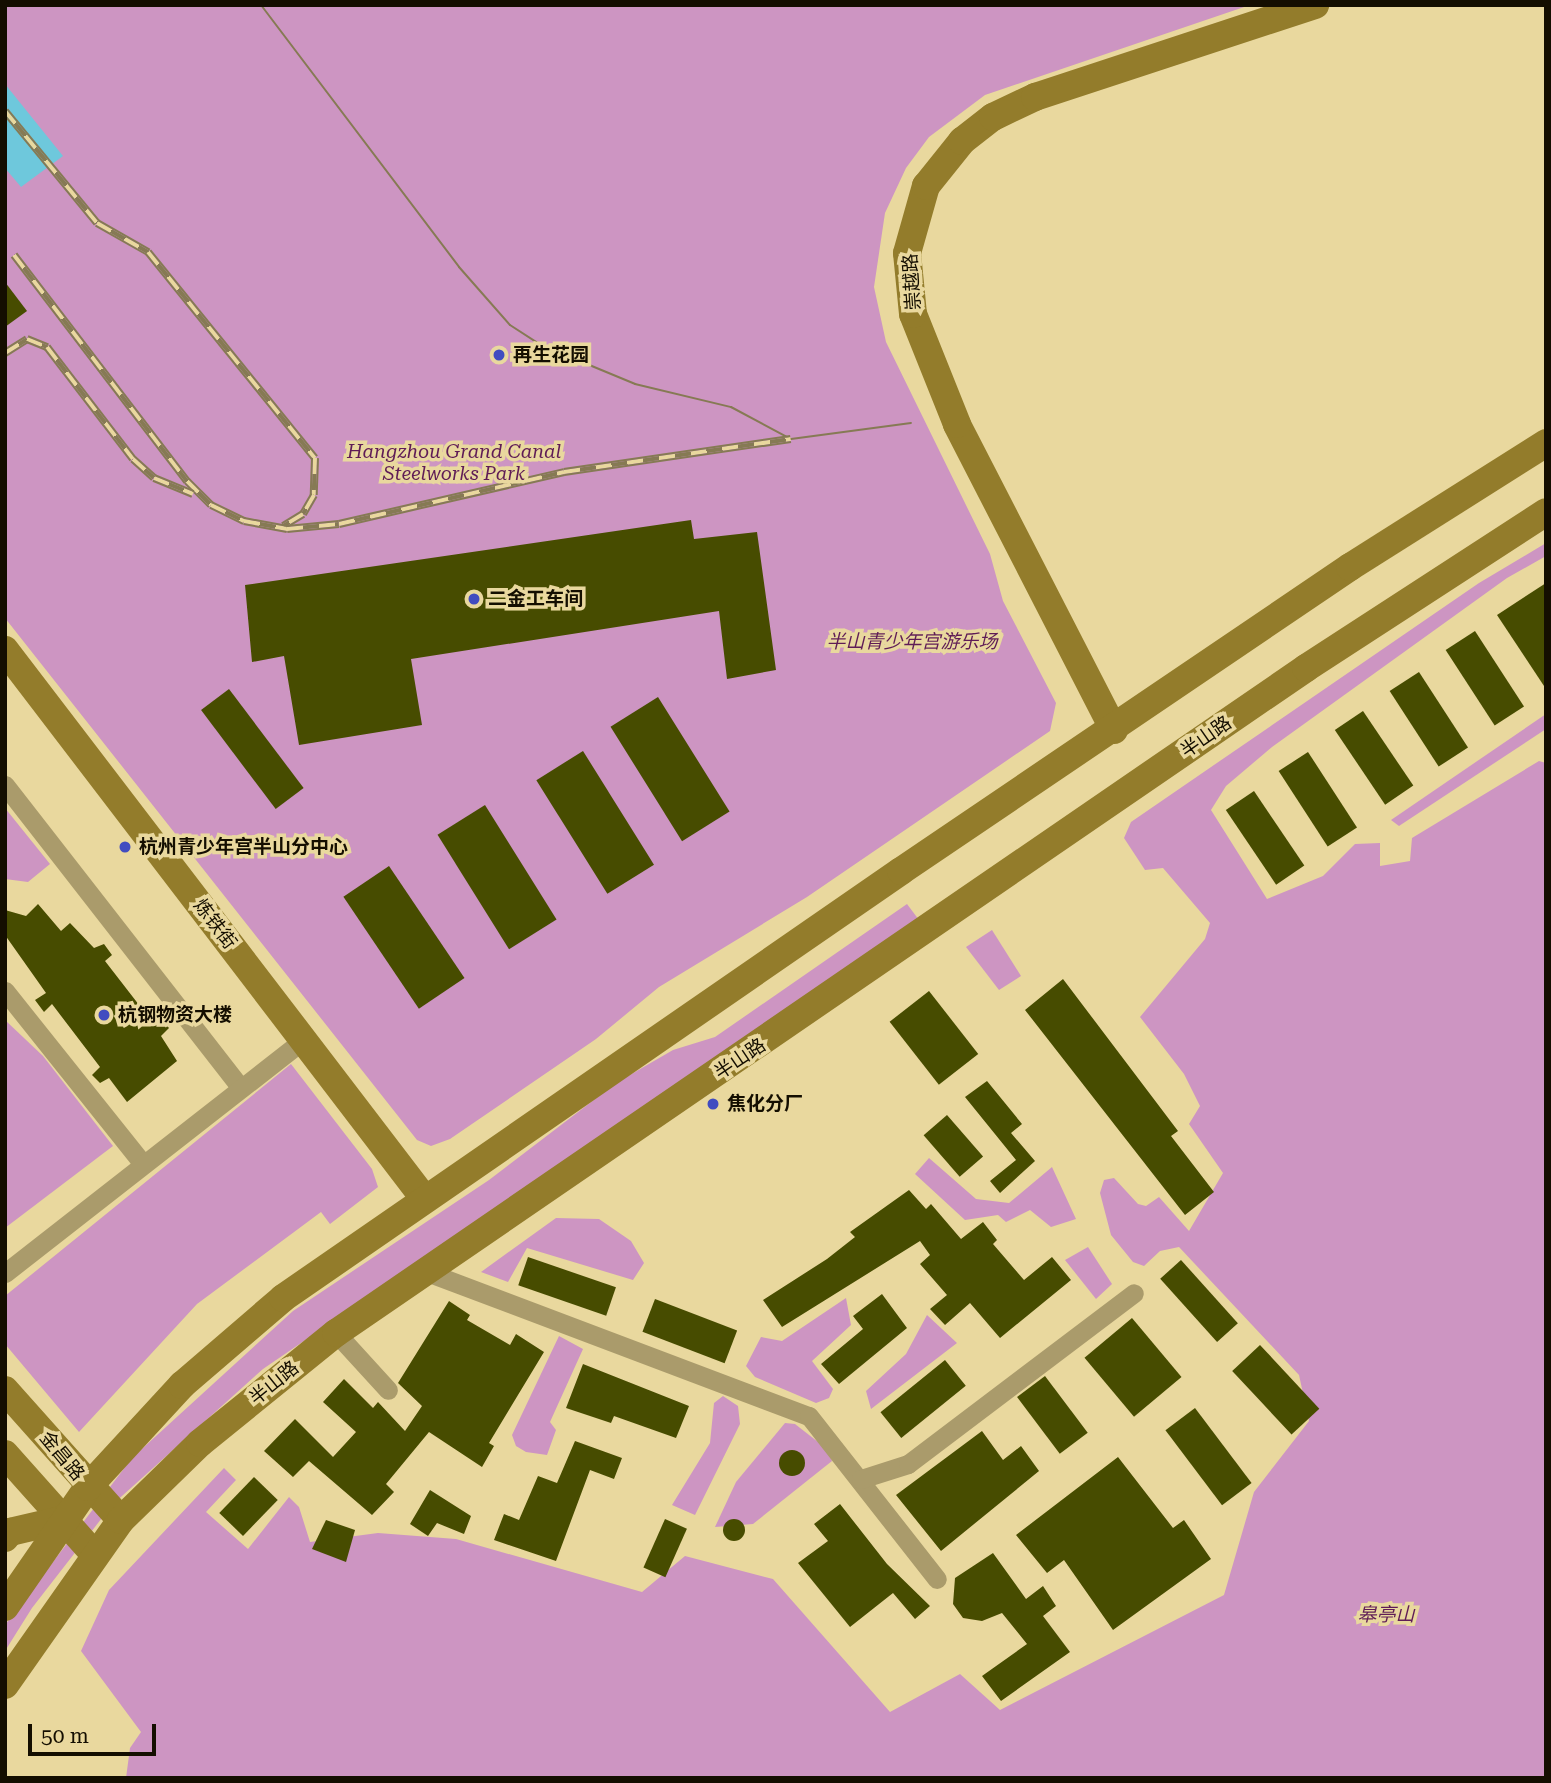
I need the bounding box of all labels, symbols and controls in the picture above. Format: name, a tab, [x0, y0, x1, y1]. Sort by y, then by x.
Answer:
street label: 崇越路	[899, 253, 925, 311]
place label: 再生花园	[513, 344, 589, 366]
marker: 再生花园	[491, 347, 507, 363]
park label: Hangzhou Grand Canal Steelworks Park	[347, 441, 561, 485]
place label: 二金工车间	[488, 588, 583, 610]
marker: 二金工车间	[466, 591, 482, 607]
park label: 半山青少年宫游乐场	[827, 631, 997, 653]
street label: 半山路	[1176, 711, 1236, 763]
place label: 杭州青少年宫半山分中心	[139, 836, 348, 858]
marker: 杭州青少年宫半山分中心	[117, 839, 133, 855]
street label: 炼铁街	[189, 894, 241, 954]
place label: 杭钢物资大楼	[118, 1004, 232, 1026]
marker: 杭钢物资大楼	[96, 1007, 112, 1023]
street label: 半山路	[710, 1034, 770, 1084]
place label: 焦化分厂	[727, 1093, 803, 1115]
marker: 焦化分厂	[705, 1096, 721, 1112]
street label: 半山路	[245, 1356, 303, 1410]
street label: 金昌路	[35, 1427, 89, 1485]
park label: 皋亭山	[1358, 1604, 1414, 1626]
scale bar	[32, 1710, 159, 1754]
text: 50 m	[41, 1724, 89, 1748]

